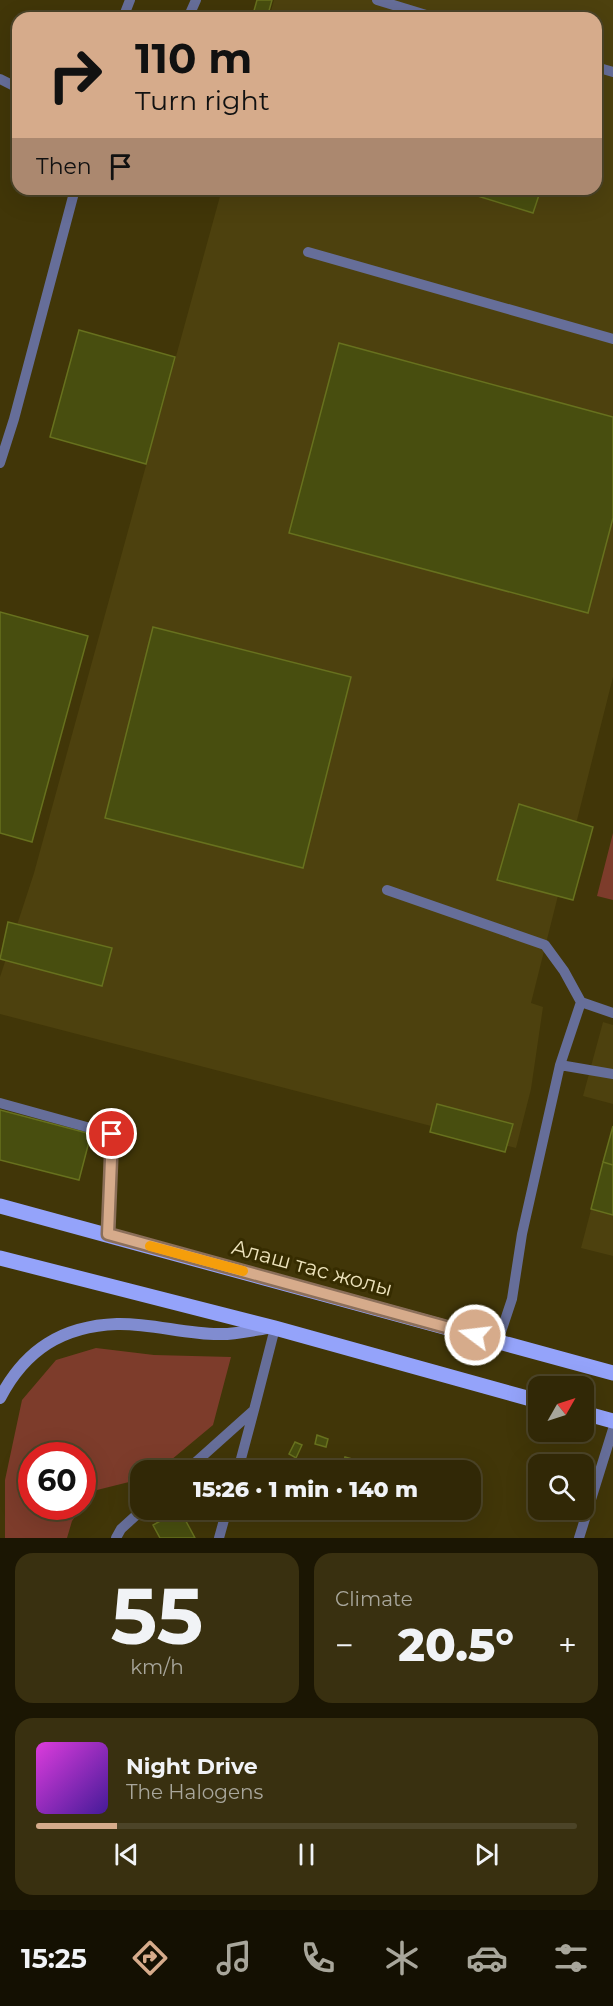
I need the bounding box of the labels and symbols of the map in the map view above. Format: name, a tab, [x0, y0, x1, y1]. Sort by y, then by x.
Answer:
pin	[86, 1108, 137, 1159]
street label: Алаш тас жолы	[229, 1234, 395, 1301]
position arrow	[443, 1303, 507, 1367]
north arrow	[528, 1376, 594, 1442]
speed limit sign: 60	[18, 1442, 96, 1520]

